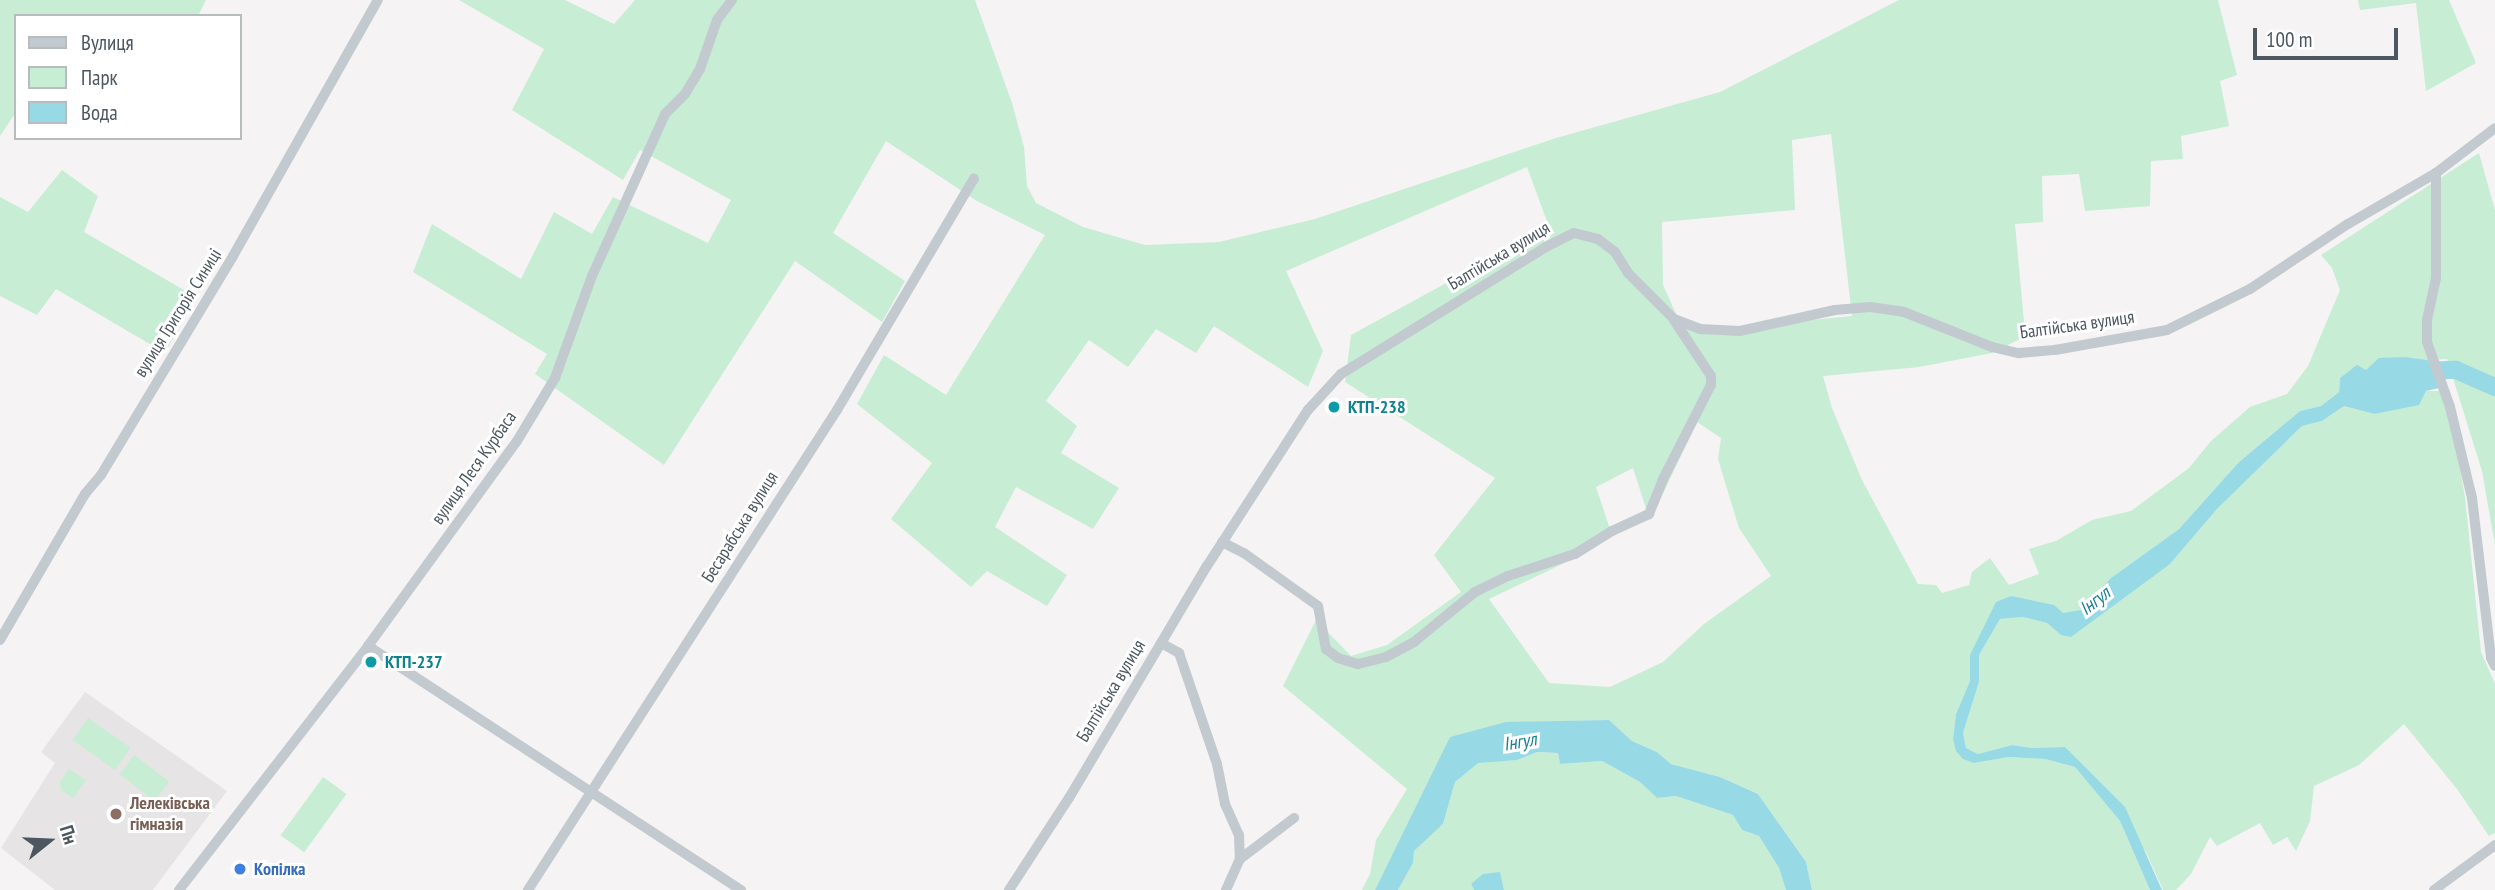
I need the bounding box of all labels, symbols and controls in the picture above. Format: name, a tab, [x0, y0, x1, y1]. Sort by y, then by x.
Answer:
legend	[14, 14, 242, 140]
scale bar	[2257, 14, 2402, 58]
text: 100 m	[2266, 26, 2312, 53]
text: Вулиця	[81, 29, 134, 56]
text: Парк	[81, 64, 118, 91]
text: Вода	[81, 99, 118, 126]
street label: Балтійська вулиця	[1444, 217, 1554, 295]
street label: вулиця Григорія Синиці	[130, 245, 226, 381]
street label: Балтійська вулиця	[2018, 306, 2136, 344]
place label: КТП-238	[1348, 396, 1406, 418]
marker: КТП-238	[1326, 399, 1342, 415]
street label: вулиця Леся Курбаса	[427, 407, 521, 529]
street label: Бесарабська вулиця	[697, 467, 783, 587]
water label: Інгул	[2075, 582, 2115, 620]
street label: Балтійська вулиця	[1072, 636, 1150, 746]
place label: КТП-237	[385, 651, 443, 673]
marker: КТП-237	[363, 654, 379, 670]
water label: Інгул	[1502, 728, 1538, 756]
place label: Лелеківська гімназія	[130, 793, 210, 836]
north arrow	[14, 806, 84, 876]
marker: Лелеківська гімназія	[108, 806, 124, 822]
text: Пн	[55, 822, 83, 847]
place label: Копілка	[254, 858, 305, 880]
marker: Копілка	[232, 861, 248, 877]

